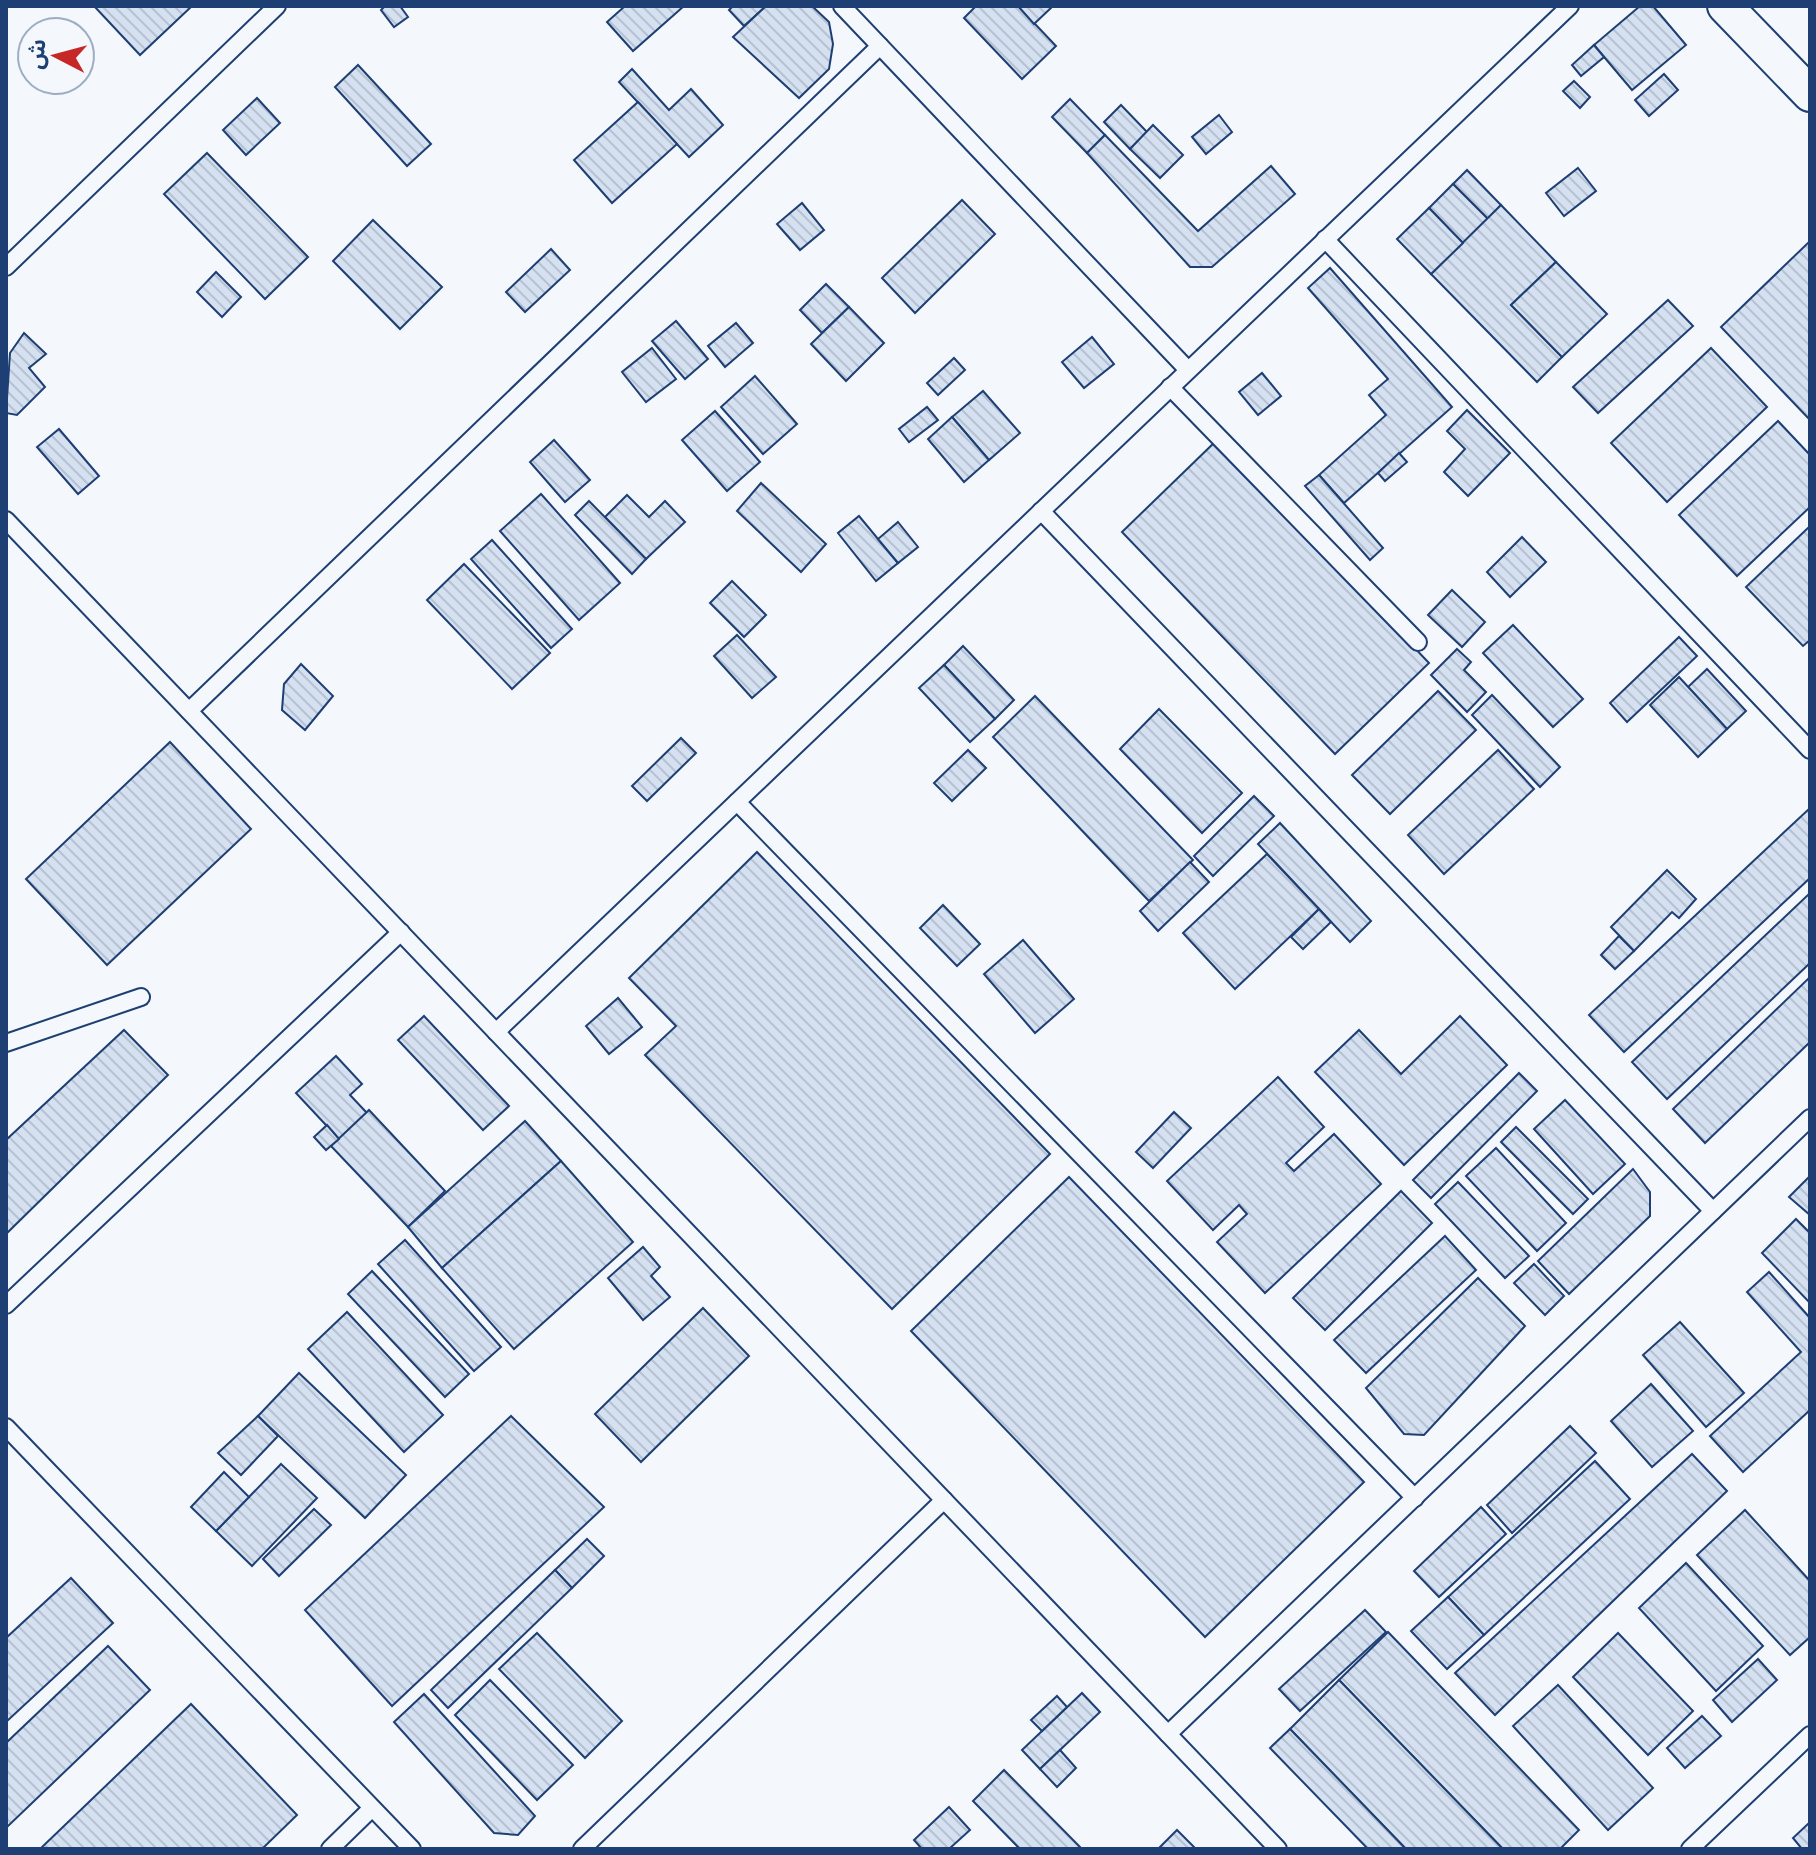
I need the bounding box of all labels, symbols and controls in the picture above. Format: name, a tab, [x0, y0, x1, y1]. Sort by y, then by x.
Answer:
north arrow	[16, 16, 96, 96]
text: ش	[22, 38, 52, 70]

